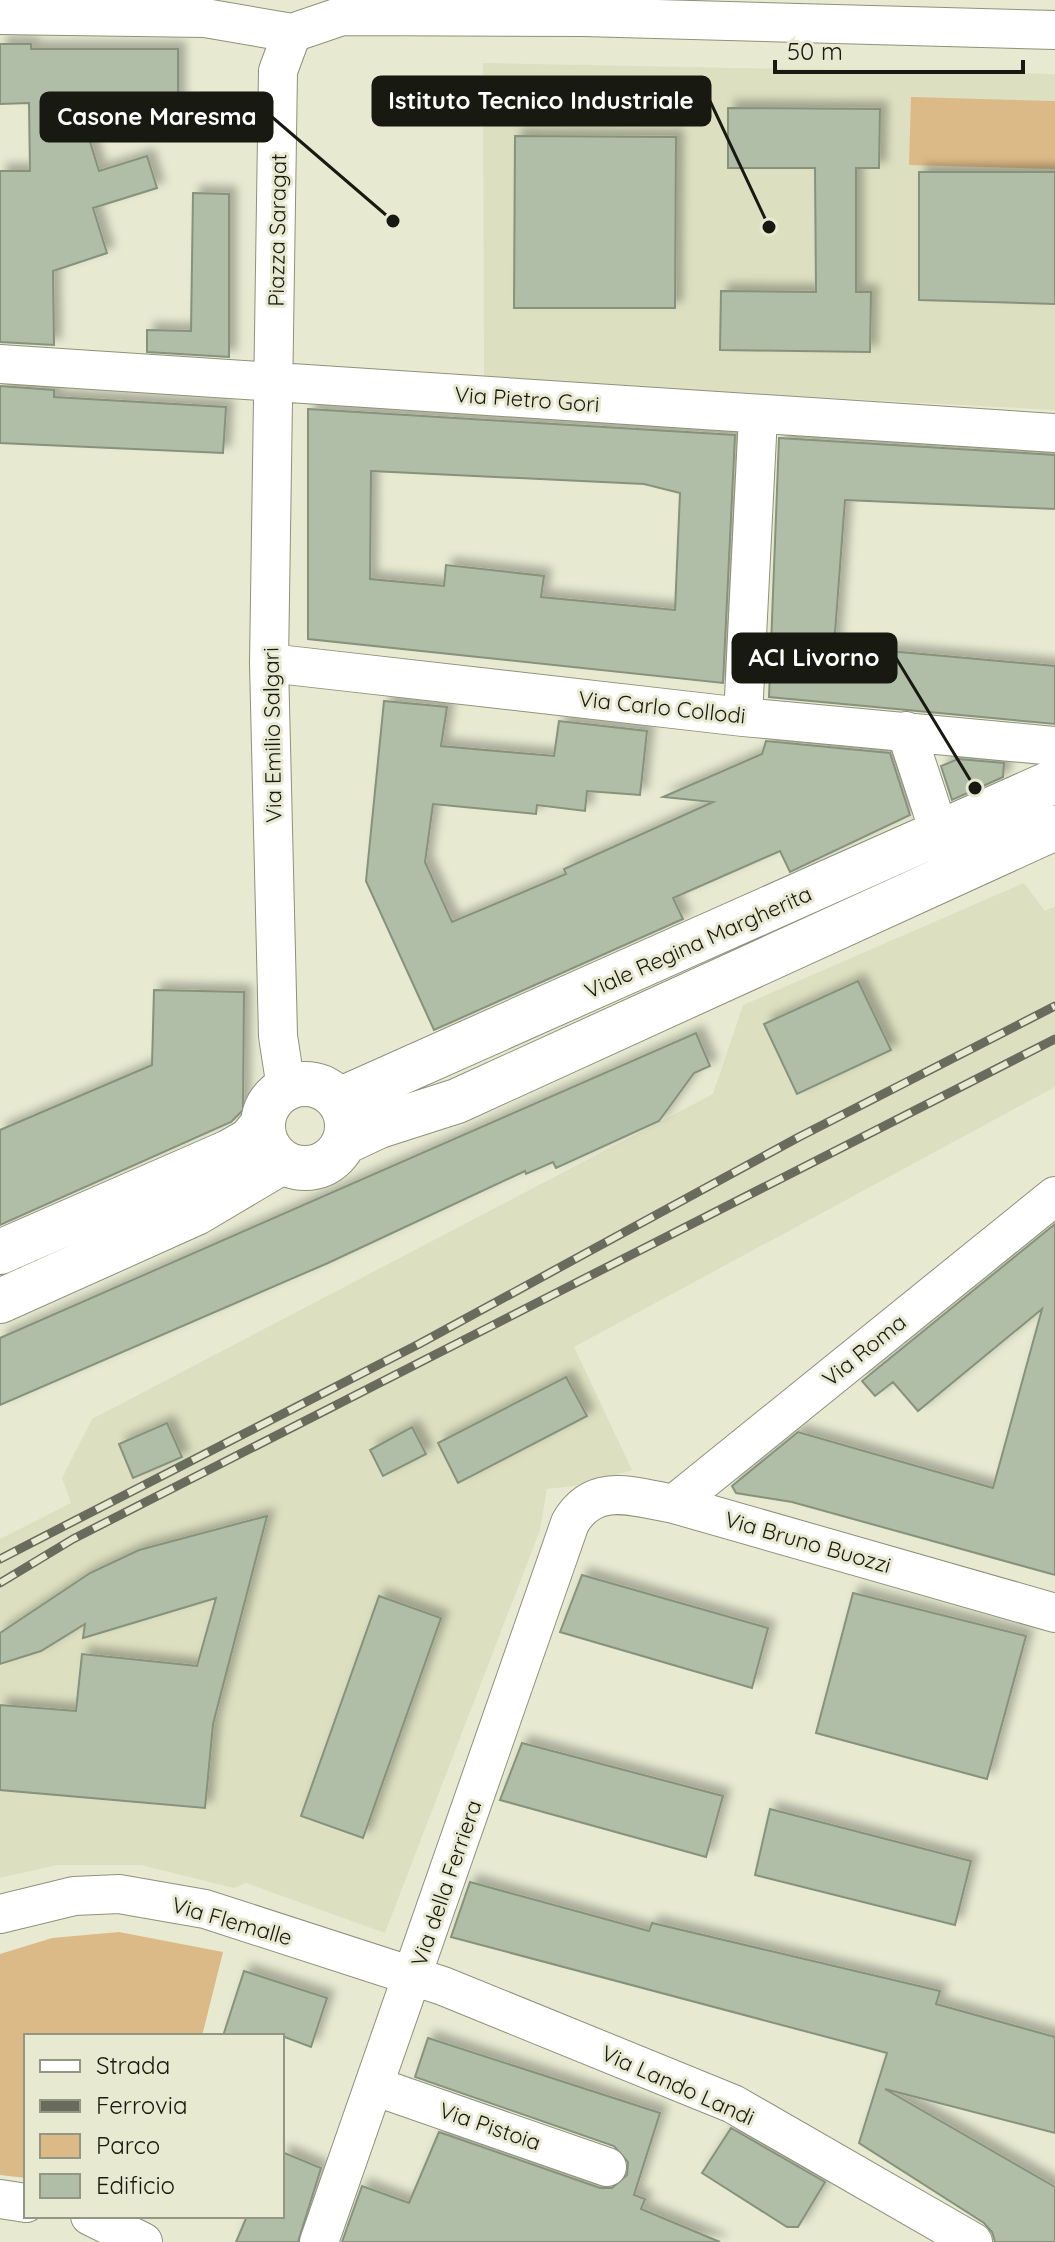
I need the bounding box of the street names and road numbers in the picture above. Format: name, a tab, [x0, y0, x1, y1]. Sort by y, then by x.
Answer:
street label: Piazza Saragat	[262, 153, 292, 307]
street label: Via Pietro Gori	[453, 380, 601, 418]
street label: Via Emilio Salgari	[256, 647, 288, 823]
street label: Via Carlo Collodi	[577, 684, 747, 730]
street label: Viale Regina Margherita	[580, 879, 816, 1005]
street label: Via Roma	[816, 1308, 912, 1392]
street label: Via Bruno Buozzi	[722, 1505, 894, 1579]
street label: Via della Ferriera	[404, 1796, 488, 1970]
street label: Via Flemalle	[168, 1890, 296, 1952]
street label: Via Lando Landi	[597, 2039, 759, 2131]
street label: Via Pistoia	[436, 2096, 544, 2156]

